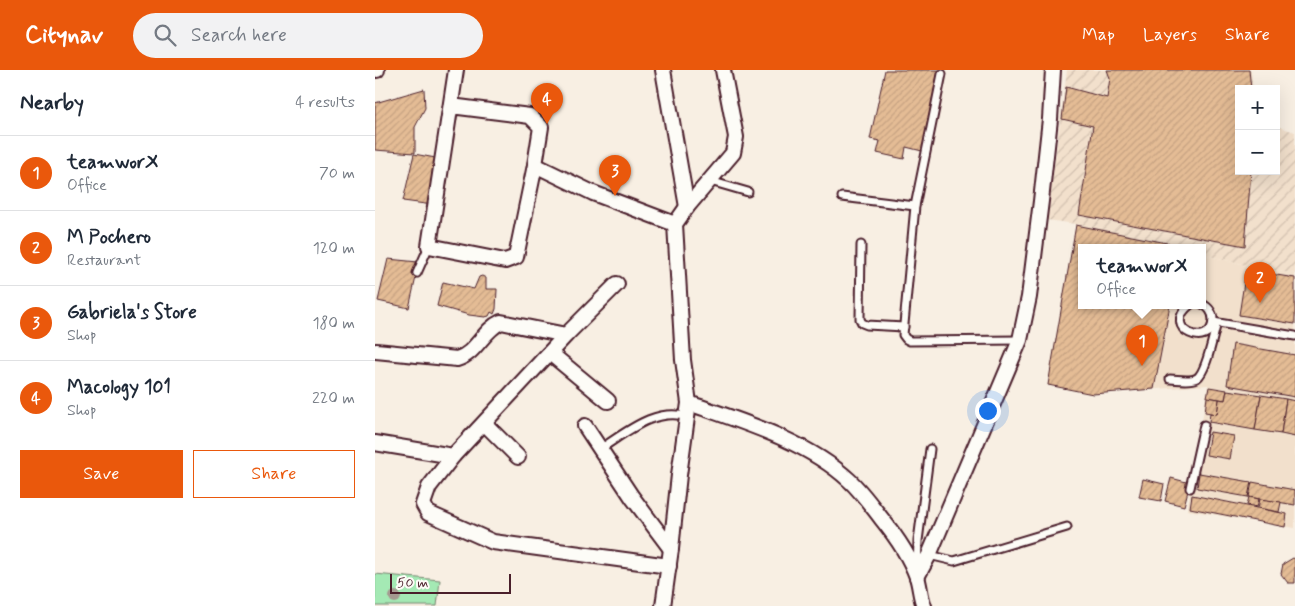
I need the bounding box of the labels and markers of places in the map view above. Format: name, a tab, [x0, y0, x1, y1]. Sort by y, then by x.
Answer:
pin: 4	[531, 83, 563, 124]
pin: 3	[599, 155, 631, 196]
pin: 2	[1244, 262, 1276, 303]
pin: 1	[1126, 325, 1158, 366]

